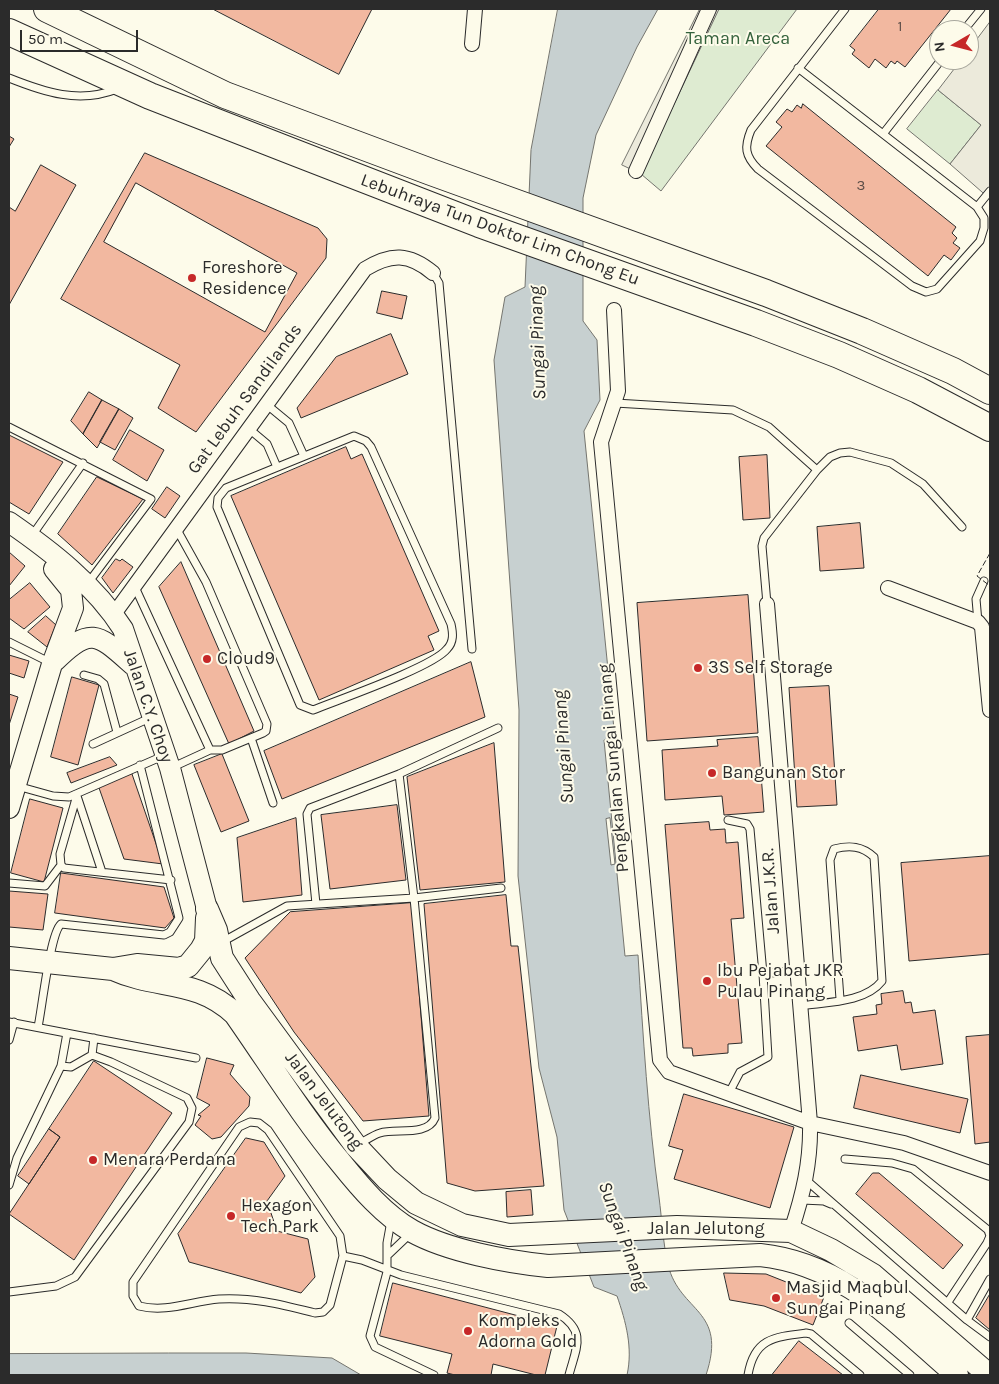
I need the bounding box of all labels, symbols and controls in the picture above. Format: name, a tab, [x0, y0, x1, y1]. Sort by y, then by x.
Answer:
house number: 1	[898, 18, 902, 36]
scale bar	[22, 20, 140, 52]
north arrow	[929, 20, 979, 70]
park label: Taman Areca	[686, 28, 790, 50]
text: 50 m	[28, 30, 63, 48]
text: N	[931, 41, 949, 53]
street label: Lebuhraya Tun Doktor Lim Chong Eu	[358, 169, 642, 291]
house number: 3	[857, 177, 865, 195]
place label: Foreshore Residence	[202, 257, 286, 300]
marker: Foreshore Residence	[186, 272, 198, 284]
water label: Sungai Pinang	[525, 286, 551, 400]
street label: Gat Lebuh Sandilands	[183, 320, 307, 478]
street label: Jalan C.Y. Choy	[118, 646, 178, 766]
place label: Cloud9	[217, 648, 275, 670]
marker: Cloud9	[201, 653, 213, 665]
place label: 3S Self Storage	[708, 657, 833, 679]
marker: 3S Self Storage	[692, 662, 704, 674]
street label: Pengkalan Sungai Pinang	[594, 663, 634, 873]
water label: Sungai Pinang	[549, 689, 579, 805]
place label: Bangunan Stor	[722, 762, 845, 784]
marker: Bangunan Stor	[706, 767, 718, 779]
street label: Jalan J.K.R.	[757, 847, 785, 935]
place label: Ibu Pejabat JKR Pulau Pinang	[717, 960, 843, 1002]
marker: Ibu Pejabat JKR Pulau Pinang	[701, 975, 713, 987]
street label: Jalan Jelutong	[280, 1048, 368, 1154]
place label: Menara Perdana	[103, 1149, 236, 1171]
marker: Menara Perdana	[87, 1154, 99, 1166]
water label: Sungai Pinang	[593, 1179, 653, 1293]
place label: Hexagon Tech Park	[241, 1195, 319, 1238]
marker: Hexagon Tech Park	[225, 1210, 237, 1222]
street label: Jalan Jelutong	[647, 1218, 765, 1240]
place label: Masjid Maqbul Sungai Pinang	[786, 1277, 909, 1320]
marker: Masjid Maqbul Sungai Pinang	[770, 1292, 782, 1304]
place label: Kompleks Adorna Gold	[478, 1310, 578, 1352]
marker: Kompleks Adorna Gold	[462, 1325, 474, 1337]

